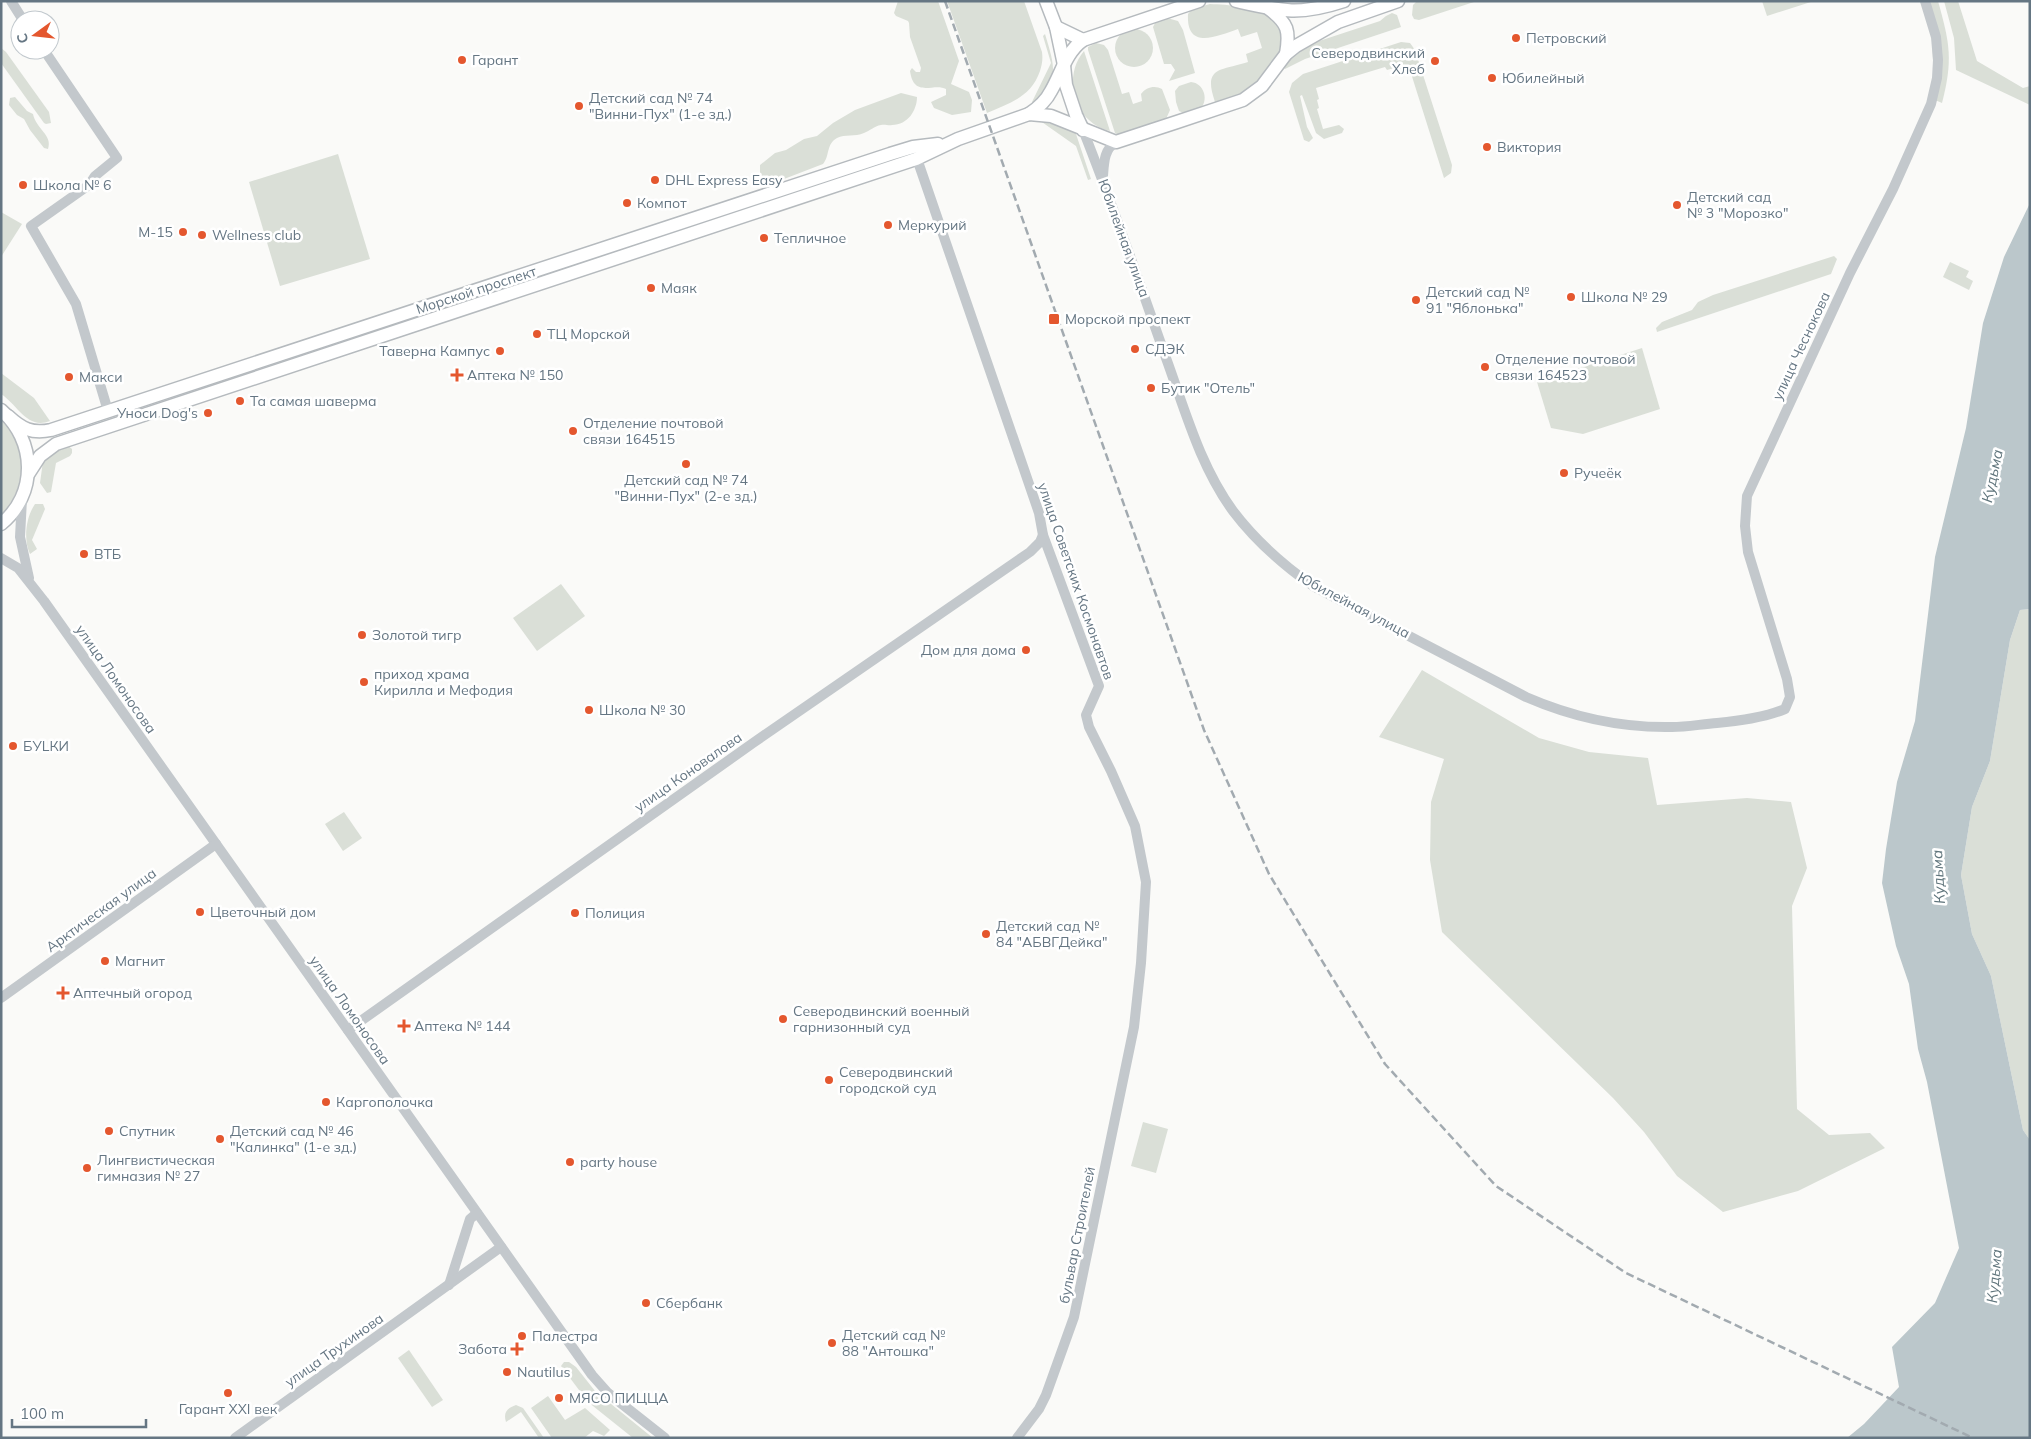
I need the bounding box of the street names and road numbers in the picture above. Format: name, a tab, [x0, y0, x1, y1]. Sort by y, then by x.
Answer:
street label: Юбилейная улица	[1094, 176, 1154, 300]
street label: Морской проспект	[414, 262, 539, 318]
street label: улица Чеснокова	[1768, 289, 1834, 403]
street label: улица Советских Космонавтов	[1034, 480, 1118, 682]
street label: Юбилейная улица	[1295, 568, 1413, 642]
street label: улица Ломоносова	[72, 621, 160, 737]
street label: улица Коновалова	[631, 728, 745, 816]
street label: Арктическая улица	[42, 864, 160, 956]
street label: улица Ломоносова	[306, 952, 394, 1068]
street label: бульвар Строителей	[1055, 1165, 1099, 1305]
street label: улица Трухинова	[281, 1309, 387, 1391]

